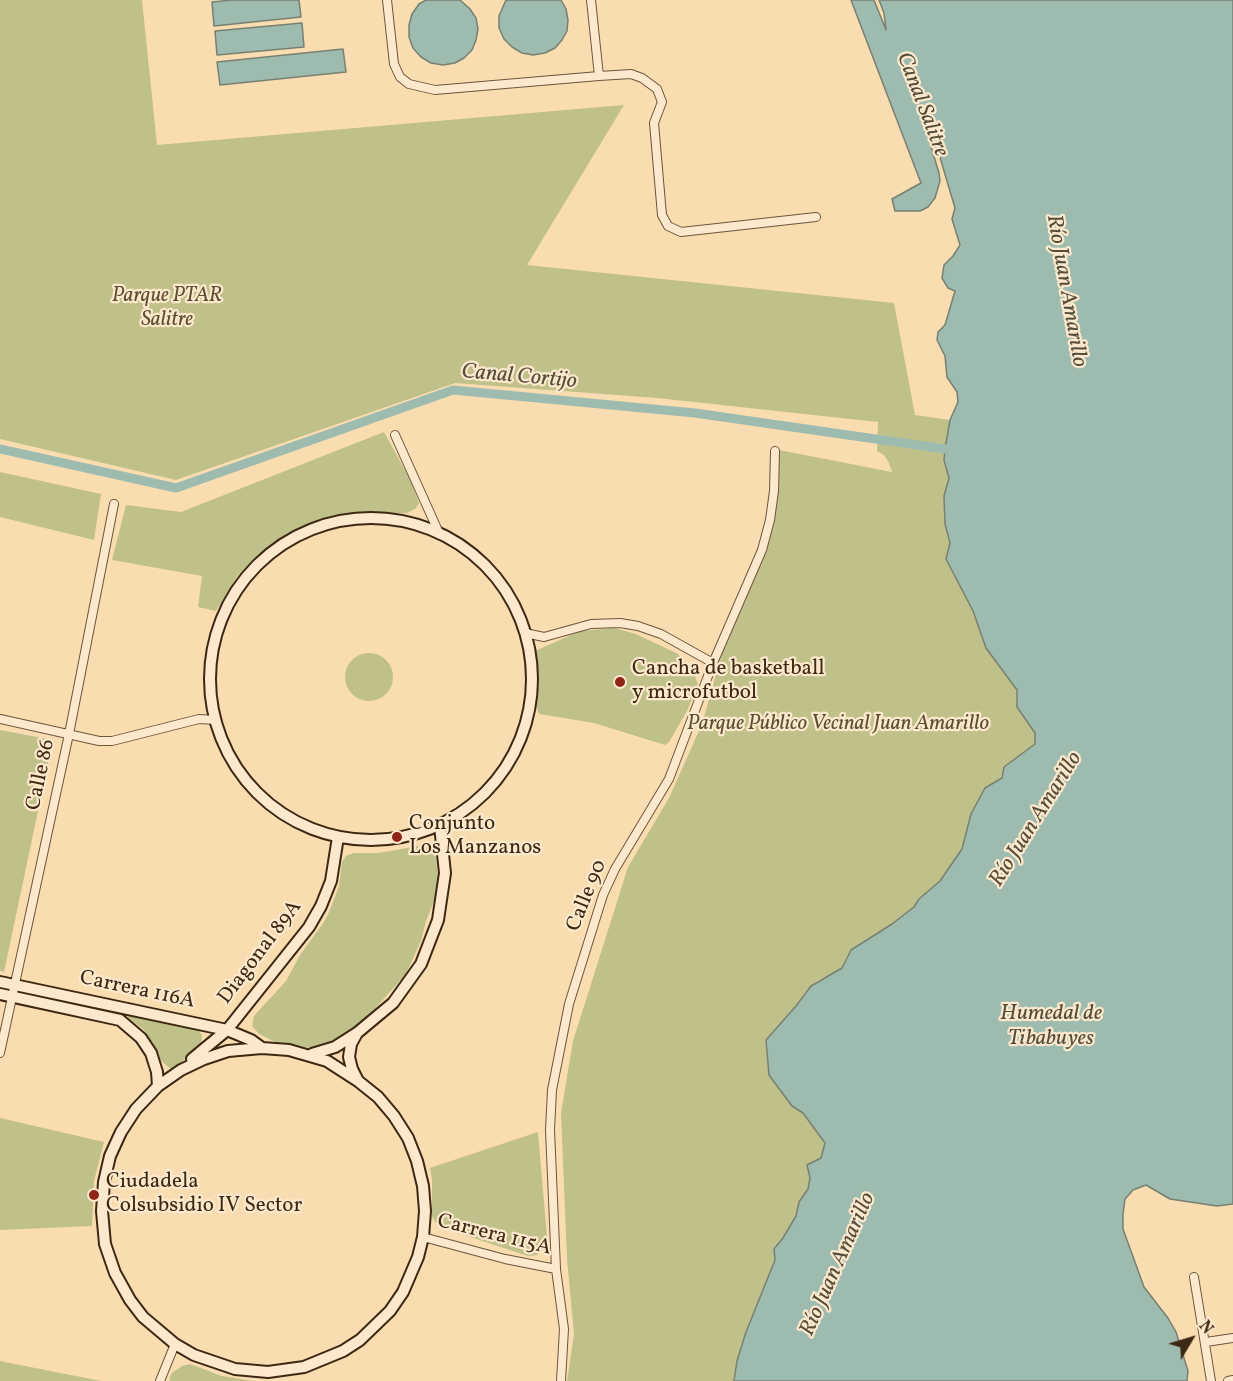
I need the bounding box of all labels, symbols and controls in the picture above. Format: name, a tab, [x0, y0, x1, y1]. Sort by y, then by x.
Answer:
water label: Canal Salitre	[889, 49, 953, 161]
water label: Río Juan Amarillo	[1039, 213, 1091, 369]
park label: Parque PTAR Salitre	[112, 284, 222, 334]
water label: Canal Cortijo	[460, 360, 578, 396]
place label: Cancha de basketball y microfutbol	[632, 657, 825, 707]
marker: Cancha de basketball y microfutbol	[613, 675, 627, 689]
park label: Parque Público Vecinal Juan Amarillo	[687, 712, 989, 738]
street label: Calle 86	[22, 737, 62, 813]
water label: Río Juan Amarillo	[985, 748, 1089, 892]
place label: Conjunto Los Manzanos	[409, 812, 541, 862]
marker: Conjunto Los Manzanos	[390, 830, 404, 844]
street label: Calle 90	[562, 857, 614, 935]
street label: Diagonal 89A	[214, 896, 308, 1010]
street label: Carrera 116A	[77, 967, 197, 1015]
water label: Humedal de Tibabuyes	[1000, 1002, 1102, 1054]
place label: Ciudadela Colsubsidio IV Sector	[106, 1170, 302, 1220]
marker: Ciudadela Colsubsidio IV Sector	[87, 1188, 101, 1202]
water label: Río Juan Amarillo	[796, 1189, 882, 1341]
street label: Carrera 115A	[434, 1210, 554, 1262]
north arrow	[1161, 1309, 1221, 1369]
text: N	[1193, 1317, 1217, 1339]

